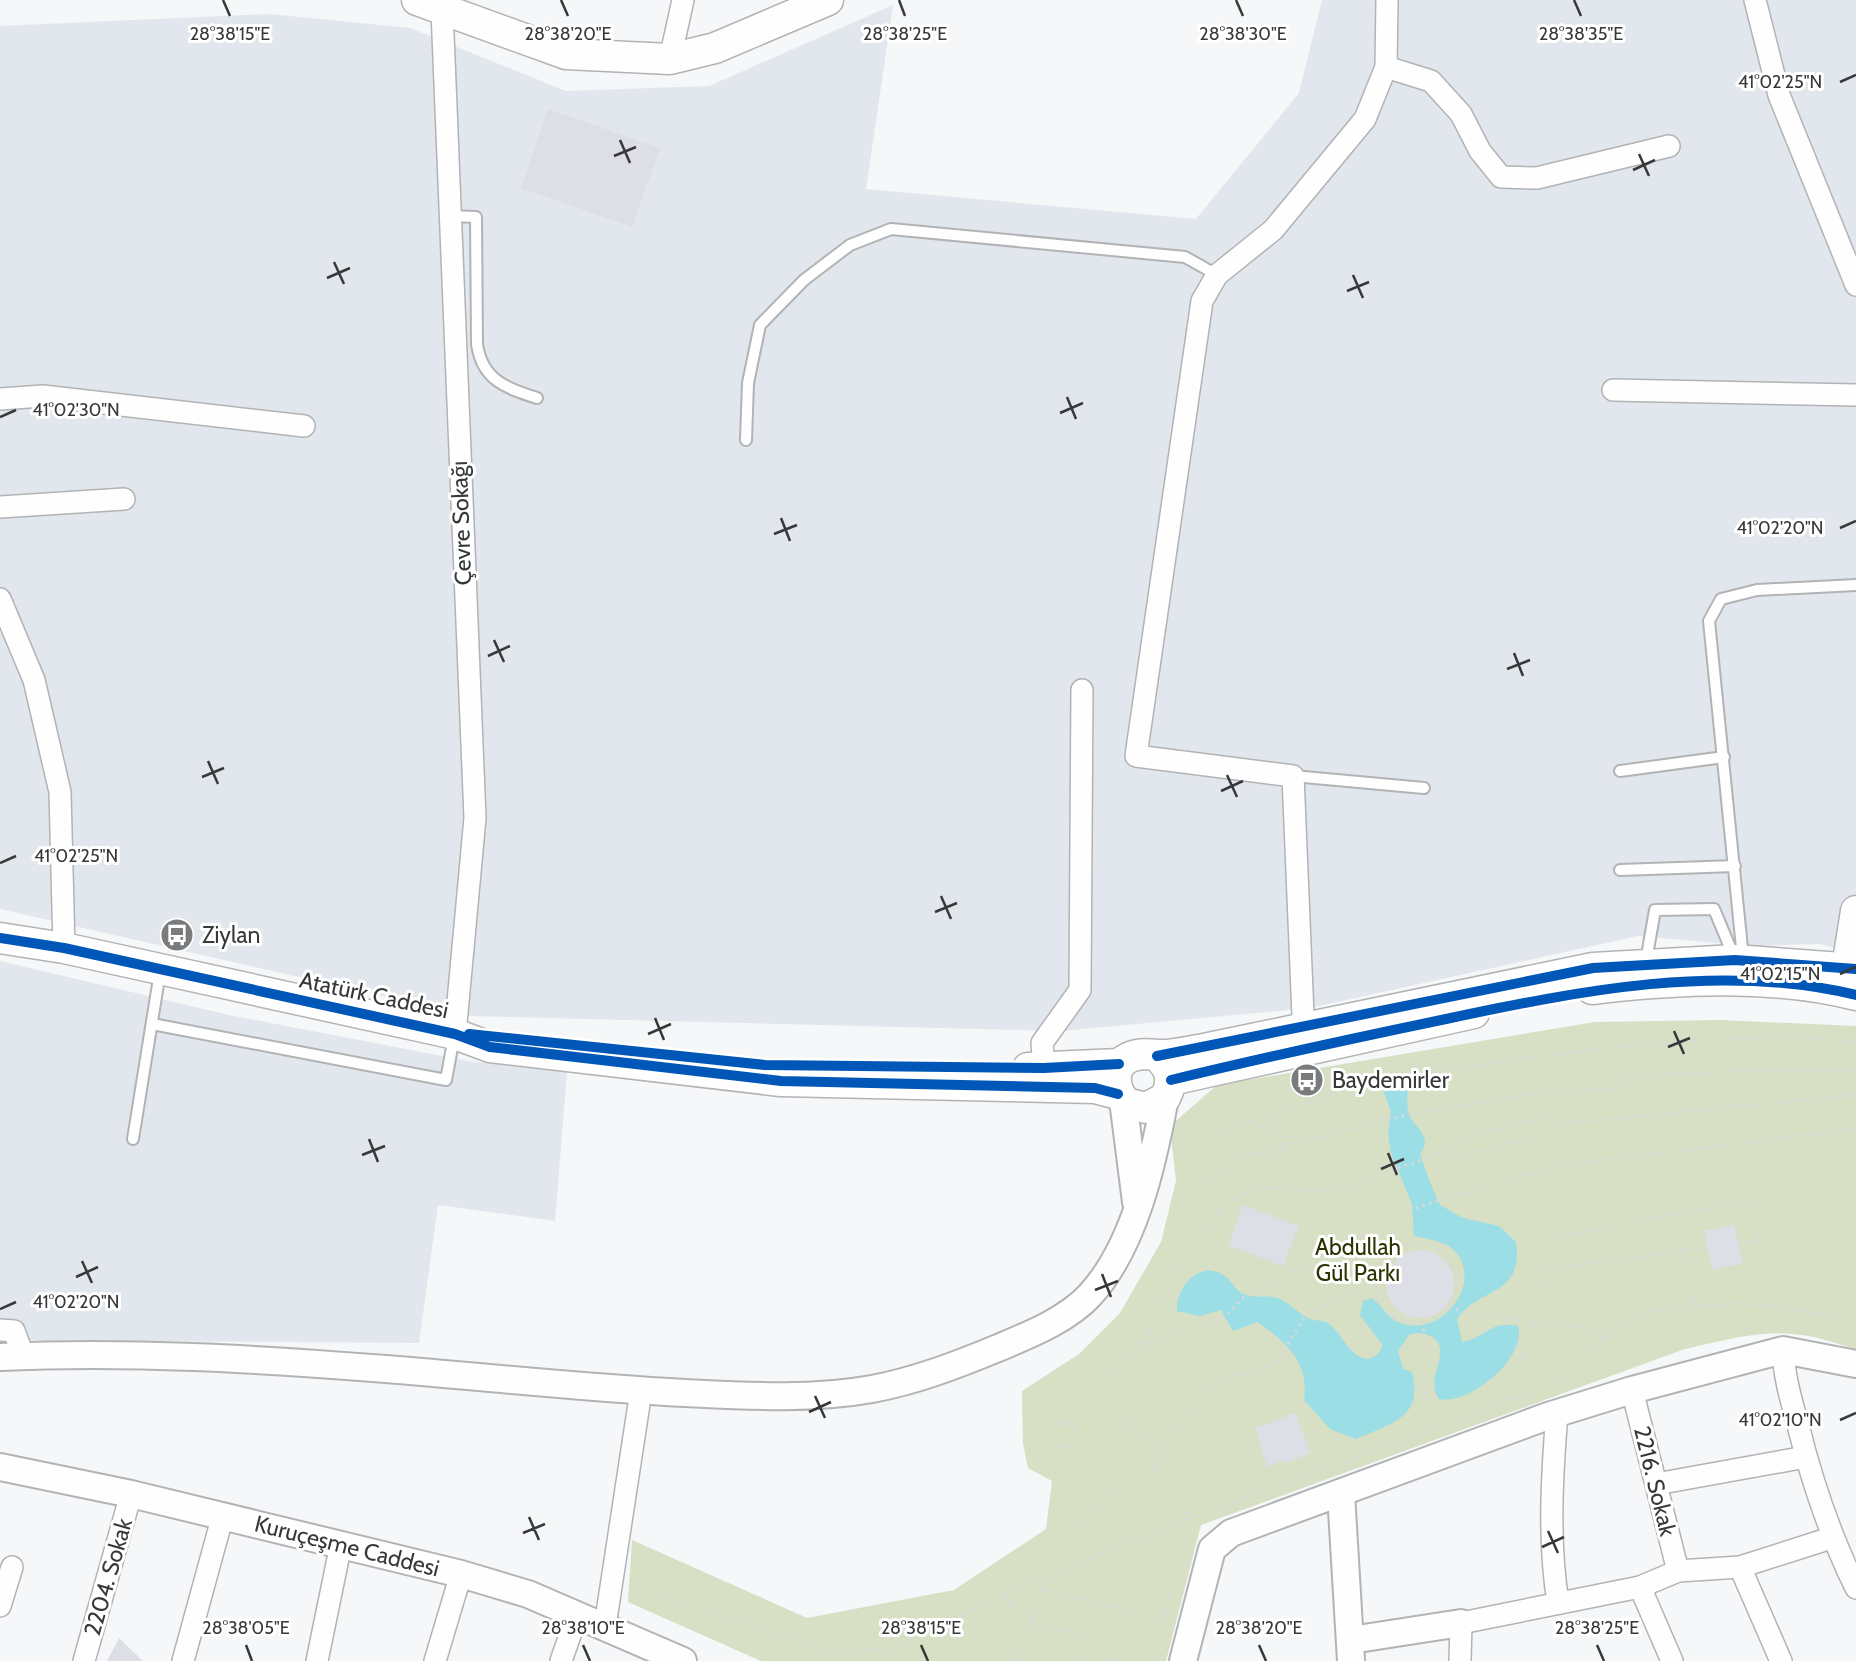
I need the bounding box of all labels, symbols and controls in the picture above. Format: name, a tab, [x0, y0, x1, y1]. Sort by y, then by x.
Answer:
text: 28°38'15"E	[190, 23, 270, 45]
text: 28°38'20"E	[524, 23, 612, 45]
text: 28°38'25"E	[863, 23, 947, 45]
text: 28°38'30"E	[1199, 23, 1287, 45]
text: 28°38'35"E	[1539, 23, 1623, 45]
text: 41°02'25"N	[1738, 71, 1822, 93]
text: 41°02'30"N	[32, 399, 120, 421]
street label: Çevre Sokağı	[445, 460, 477, 586]
text: 41°02'20"N	[1736, 517, 1824, 539]
text: 41°02'25"N	[34, 845, 118, 867]
bus stop icon: Ziylan	[158, 916, 196, 954]
place label: Ziylan	[202, 921, 260, 949]
text: 41°02'15"N	[1740, 963, 1820, 985]
street label: Atatürk Caddesi	[297, 966, 451, 1024]
bus stop icon: Baydemirler	[1288, 1061, 1326, 1099]
place label: Baydemirler	[1332, 1066, 1450, 1094]
park label: Abdullah Gül Parkı	[1315, 1233, 1401, 1287]
text: 41°02'20"N	[32, 1291, 120, 1313]
text: 41°02'10"N	[1738, 1409, 1822, 1431]
street label: 2216. Sokak	[1628, 1423, 1682, 1540]
street label: Kuruçeşme Caddesi	[252, 1509, 442, 1583]
street label: 2204. Sokak	[78, 1514, 138, 1639]
text: 28°38'05"E	[202, 1617, 290, 1639]
text: 28°38'10"E	[541, 1617, 625, 1639]
text: 28°38'15"E	[881, 1617, 961, 1639]
text: 28°38'20"E	[1215, 1617, 1303, 1639]
text: 28°38'25"E	[1555, 1617, 1639, 1639]

